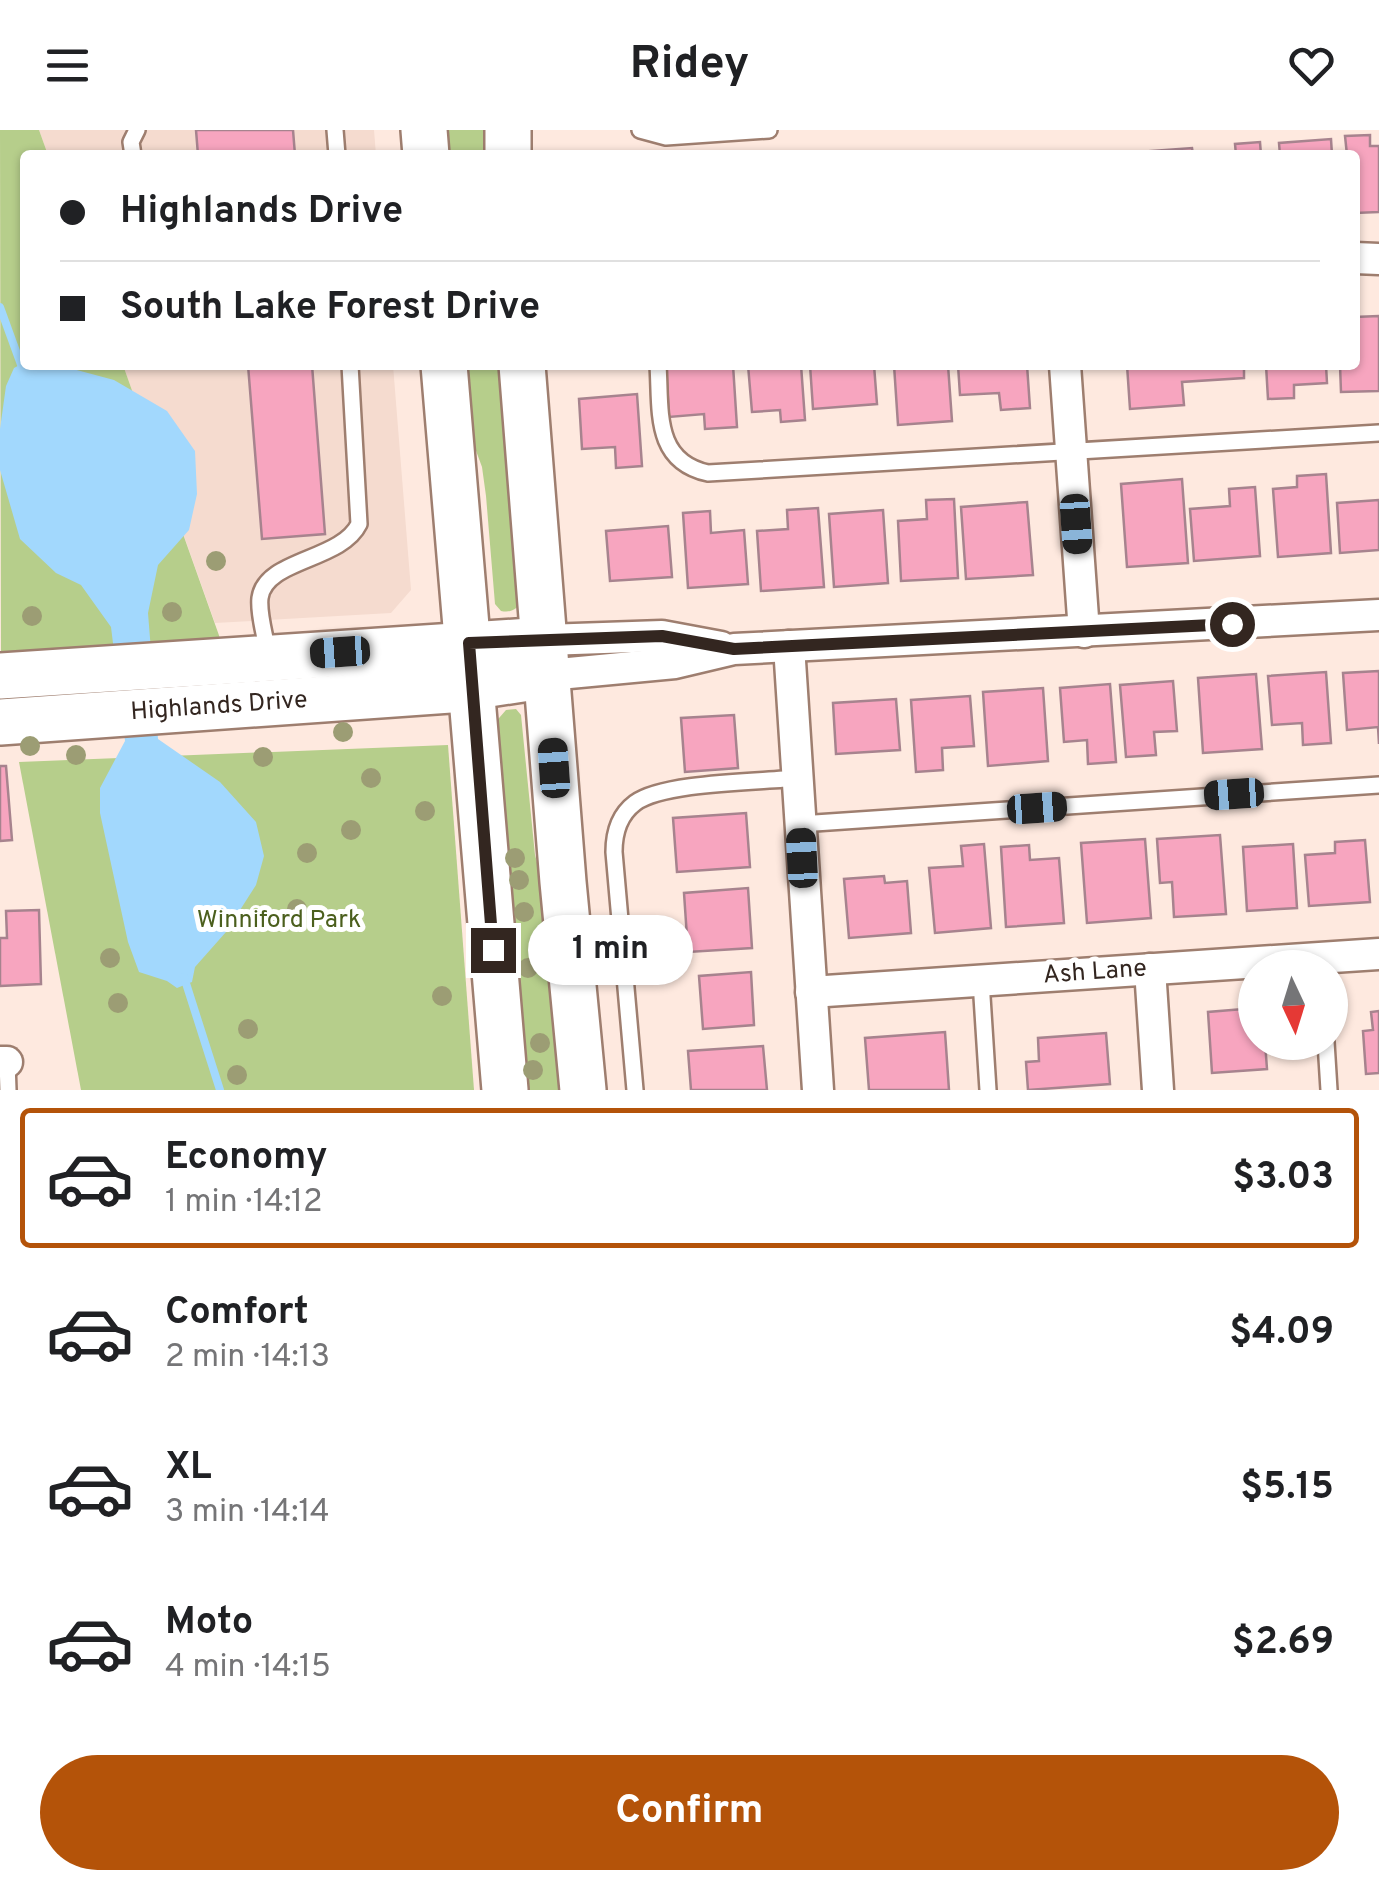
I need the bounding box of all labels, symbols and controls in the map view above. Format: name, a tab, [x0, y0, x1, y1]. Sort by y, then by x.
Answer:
text: Ridey	[630, 37, 749, 94]
icon: menu	[40, 38, 95, 93]
icon: heart	[1284, 38, 1339, 93]
text: Highlands Drive	[120, 188, 403, 237]
text: South Lake Forest Drive	[120, 284, 540, 333]
car	[1059, 493, 1093, 555]
route start	[1210, 602, 1255, 647]
car	[309, 635, 371, 669]
street label: Highlands Drive	[129, 685, 309, 729]
car	[537, 737, 571, 799]
car	[1203, 777, 1265, 811]
car	[1006, 791, 1068, 825]
car	[785, 827, 819, 889]
park label: Winniford Park	[197, 905, 361, 937]
callout: 1 min	[528, 915, 693, 985]
route end	[471, 928, 516, 973]
text: 1 min	[572, 930, 649, 970]
north arrow	[1238, 950, 1348, 1060]
map controls	[1238, 950, 1348, 1060]
street label: Ash Lane	[1042, 953, 1148, 993]
icon: car	[45, 1133, 135, 1223]
text: Economy	[165, 1134, 327, 1183]
text: $3.03	[1232, 1154, 1334, 1203]
text: 1 min · 14:12	[165, 1183, 323, 1223]
icon: car	[45, 1288, 135, 1378]
text: Comfort	[165, 1289, 309, 1338]
text: $4.09	[1229, 1309, 1334, 1358]
text: 2 min · 14:13	[165, 1338, 330, 1378]
icon: car	[45, 1443, 135, 1533]
text: XL	[165, 1444, 212, 1493]
text: $5.15	[1240, 1464, 1334, 1513]
text: 3 min · 14:14	[165, 1493, 330, 1533]
icon: car	[45, 1598, 135, 1688]
text: Moto	[165, 1599, 253, 1648]
text: $2.69	[1232, 1619, 1334, 1668]
text: 4 min · 14:15	[165, 1648, 331, 1688]
button: Confirm	[40, 1755, 1339, 1870]

